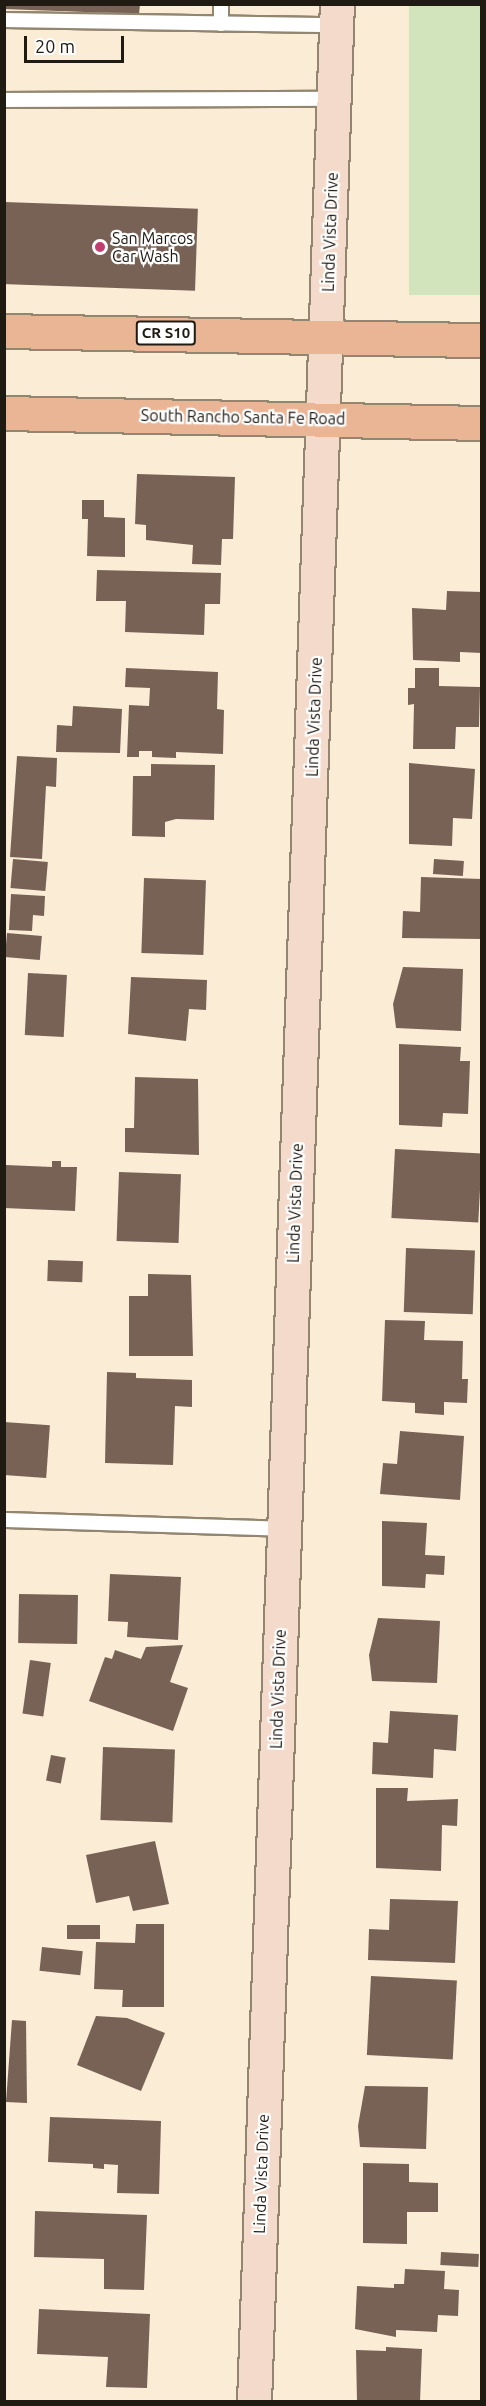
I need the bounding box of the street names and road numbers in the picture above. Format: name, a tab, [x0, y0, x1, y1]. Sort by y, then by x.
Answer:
street label: Linda Vista Drive	[318, 172, 342, 292]
road number: CR S10	[134, 321, 198, 345]
street label: South Rancho Santa Fe Road	[141, 406, 345, 428]
street label: Linda Vista Drive	[302, 657, 326, 777]
street label: Linda Vista Drive	[283, 1143, 307, 1263]
street label: Linda Vista Drive	[266, 1629, 290, 1749]
street label: Linda Vista Drive	[249, 2114, 273, 2234]

